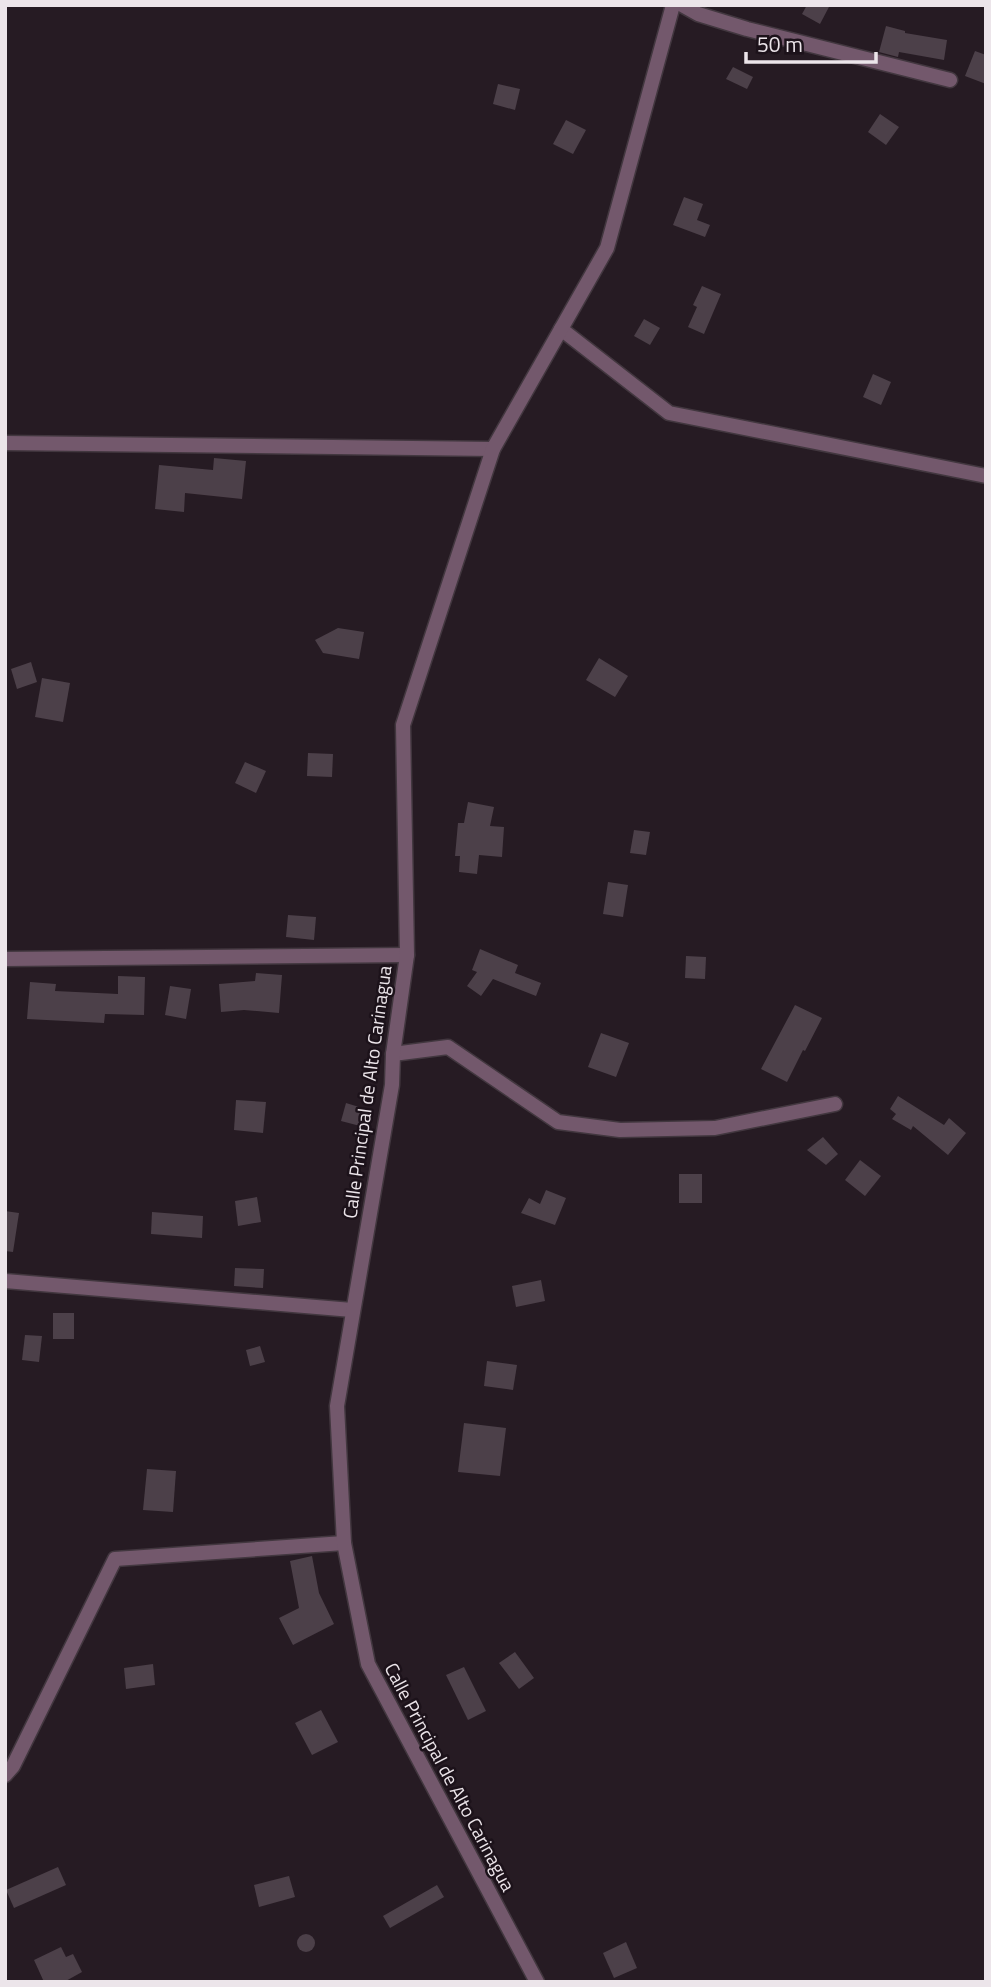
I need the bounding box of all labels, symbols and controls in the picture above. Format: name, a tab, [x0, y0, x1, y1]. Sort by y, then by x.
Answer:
scale bar	[746, 21, 876, 65]
text: 50 m	[757, 28, 803, 60]
street label: Calle Principal de Alto Carinagua	[334, 963, 399, 1220]
street label: Calle Principal de Alto Carinagua	[378, 1657, 523, 1897]

